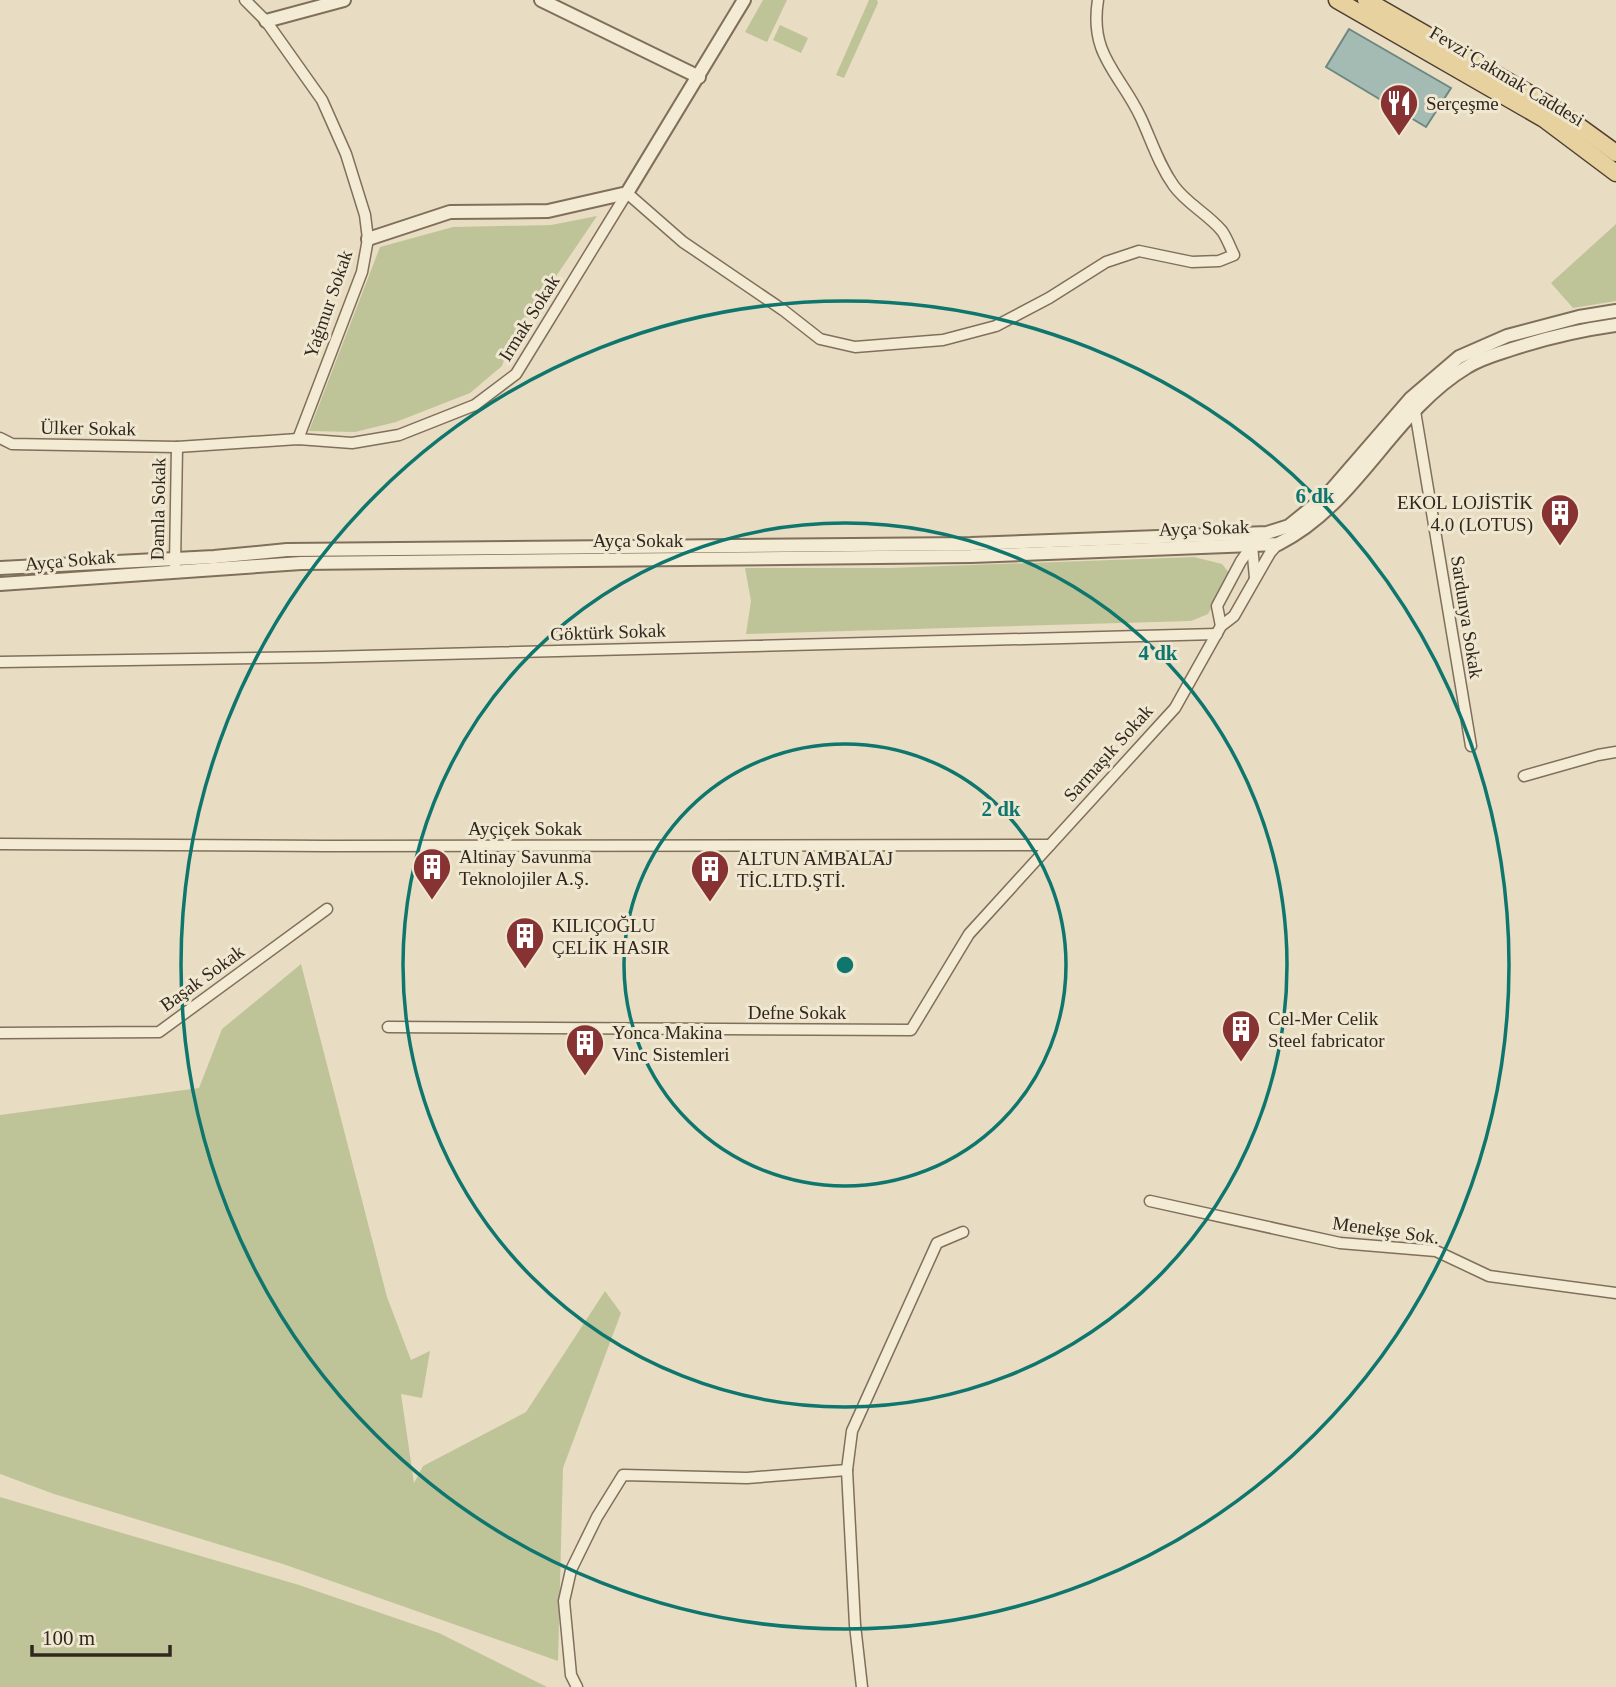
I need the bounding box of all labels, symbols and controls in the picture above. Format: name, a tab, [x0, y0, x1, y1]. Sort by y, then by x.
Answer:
street label: Fevzi Çakmak Caddesi	[1426, 22, 1588, 130]
restaurant icon: Serçeşme	[1378, 82, 1420, 137]
place label: Serçeşme	[1426, 93, 1499, 114]
street label: Yağmur Sokak	[300, 247, 356, 361]
street label: Irmak Sokak	[494, 271, 564, 365]
street label: Ülker Sokak	[40, 417, 136, 439]
street label: Damla Sokak	[147, 457, 169, 561]
text: 6 dk	[1295, 484, 1335, 508]
place label: EKOL LOJİSTİK 4.0 (LOTUS)	[1397, 492, 1533, 536]
building icon: EKOL LOJİSTİK 4.0 (LOTUS)	[1539, 492, 1581, 547]
street label: Ayça Sokak	[1158, 516, 1250, 540]
street label: Ayça Sokak	[593, 530, 684, 551]
street label: Ayça Sokak	[24, 546, 117, 574]
street label: Sardunya Sokak	[1447, 554, 1487, 680]
street label: Göktürk Sokak	[550, 619, 667, 645]
text: 4 dk	[1138, 641, 1178, 665]
street label: Sarmaşık Sokak	[1059, 700, 1157, 806]
text: 2 dk	[981, 797, 1021, 821]
street label: Ayçiçek Sokak	[468, 818, 582, 839]
building icon: Altinay Savunma Teknolojiler A.Ş.	[411, 846, 453, 901]
place label: Altinay Savunma Teknolojiler A.Ş.	[459, 846, 592, 889]
building icon: ALTUN AMBALAJ TİC.LTD.ŞTİ.	[689, 848, 731, 903]
place label: ALTUN AMBALAJ TİC.LTD.ŞTİ.	[737, 848, 893, 891]
building icon: KILIÇOĞLU ÇELİK HASIR	[504, 915, 546, 970]
place label: KILIÇOĞLU ÇELİK HASIR	[552, 915, 670, 958]
street label: Başak Sokak	[156, 940, 248, 1015]
centre of rings	[833, 953, 857, 977]
street label: Defne Sokak	[748, 1002, 847, 1023]
building icon: Cel-Mer Celik Steel fabricator	[1220, 1008, 1262, 1063]
place label: Cel-Mer Celik Steel fabricator	[1268, 1008, 1385, 1051]
building icon: Yonca Makina Vinc Sistemleri	[564, 1022, 606, 1077]
place label: Yonca Makina Vinc Sistemleri	[612, 1022, 730, 1065]
street label: Menekşe Sok.	[1331, 1212, 1441, 1248]
scale bar	[32, 1614, 170, 1658]
text: 100 m	[42, 1626, 95, 1650]

